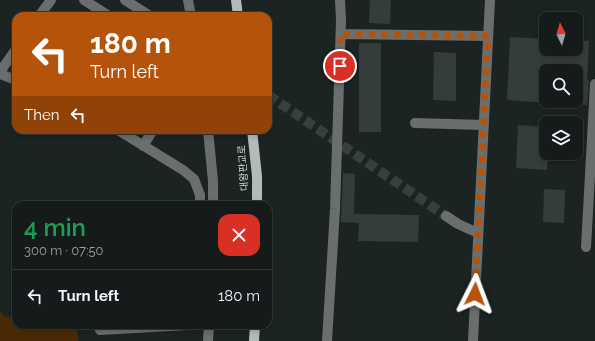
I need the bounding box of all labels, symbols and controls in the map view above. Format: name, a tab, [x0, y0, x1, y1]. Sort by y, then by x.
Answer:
north arrow	[539, 12, 583, 56]
map controls	[539, 12, 583, 160]
text: 180 m	[90, 27, 171, 60]
icon: left	[24, 28, 76, 80]
pin	[323, 49, 357, 83]
icon: arrive	[329, 55, 351, 77]
text: Turn left	[90, 61, 159, 82]
button: search	[539, 64, 583, 108]
icon: left	[67, 104, 89, 126]
text: Then	[24, 106, 59, 124]
button: layers	[539, 116, 583, 160]
street label: 대왕판교로	[236, 145, 250, 191]
text: 4 min	[24, 213, 86, 242]
button: close	[218, 214, 260, 256]
text: 300 m · 07:50	[24, 243, 104, 258]
position arrow	[454, 273, 496, 315]
icon: left	[24, 285, 46, 307]
text: Turn left	[58, 287, 119, 305]
text: 180 m	[218, 287, 260, 305]

